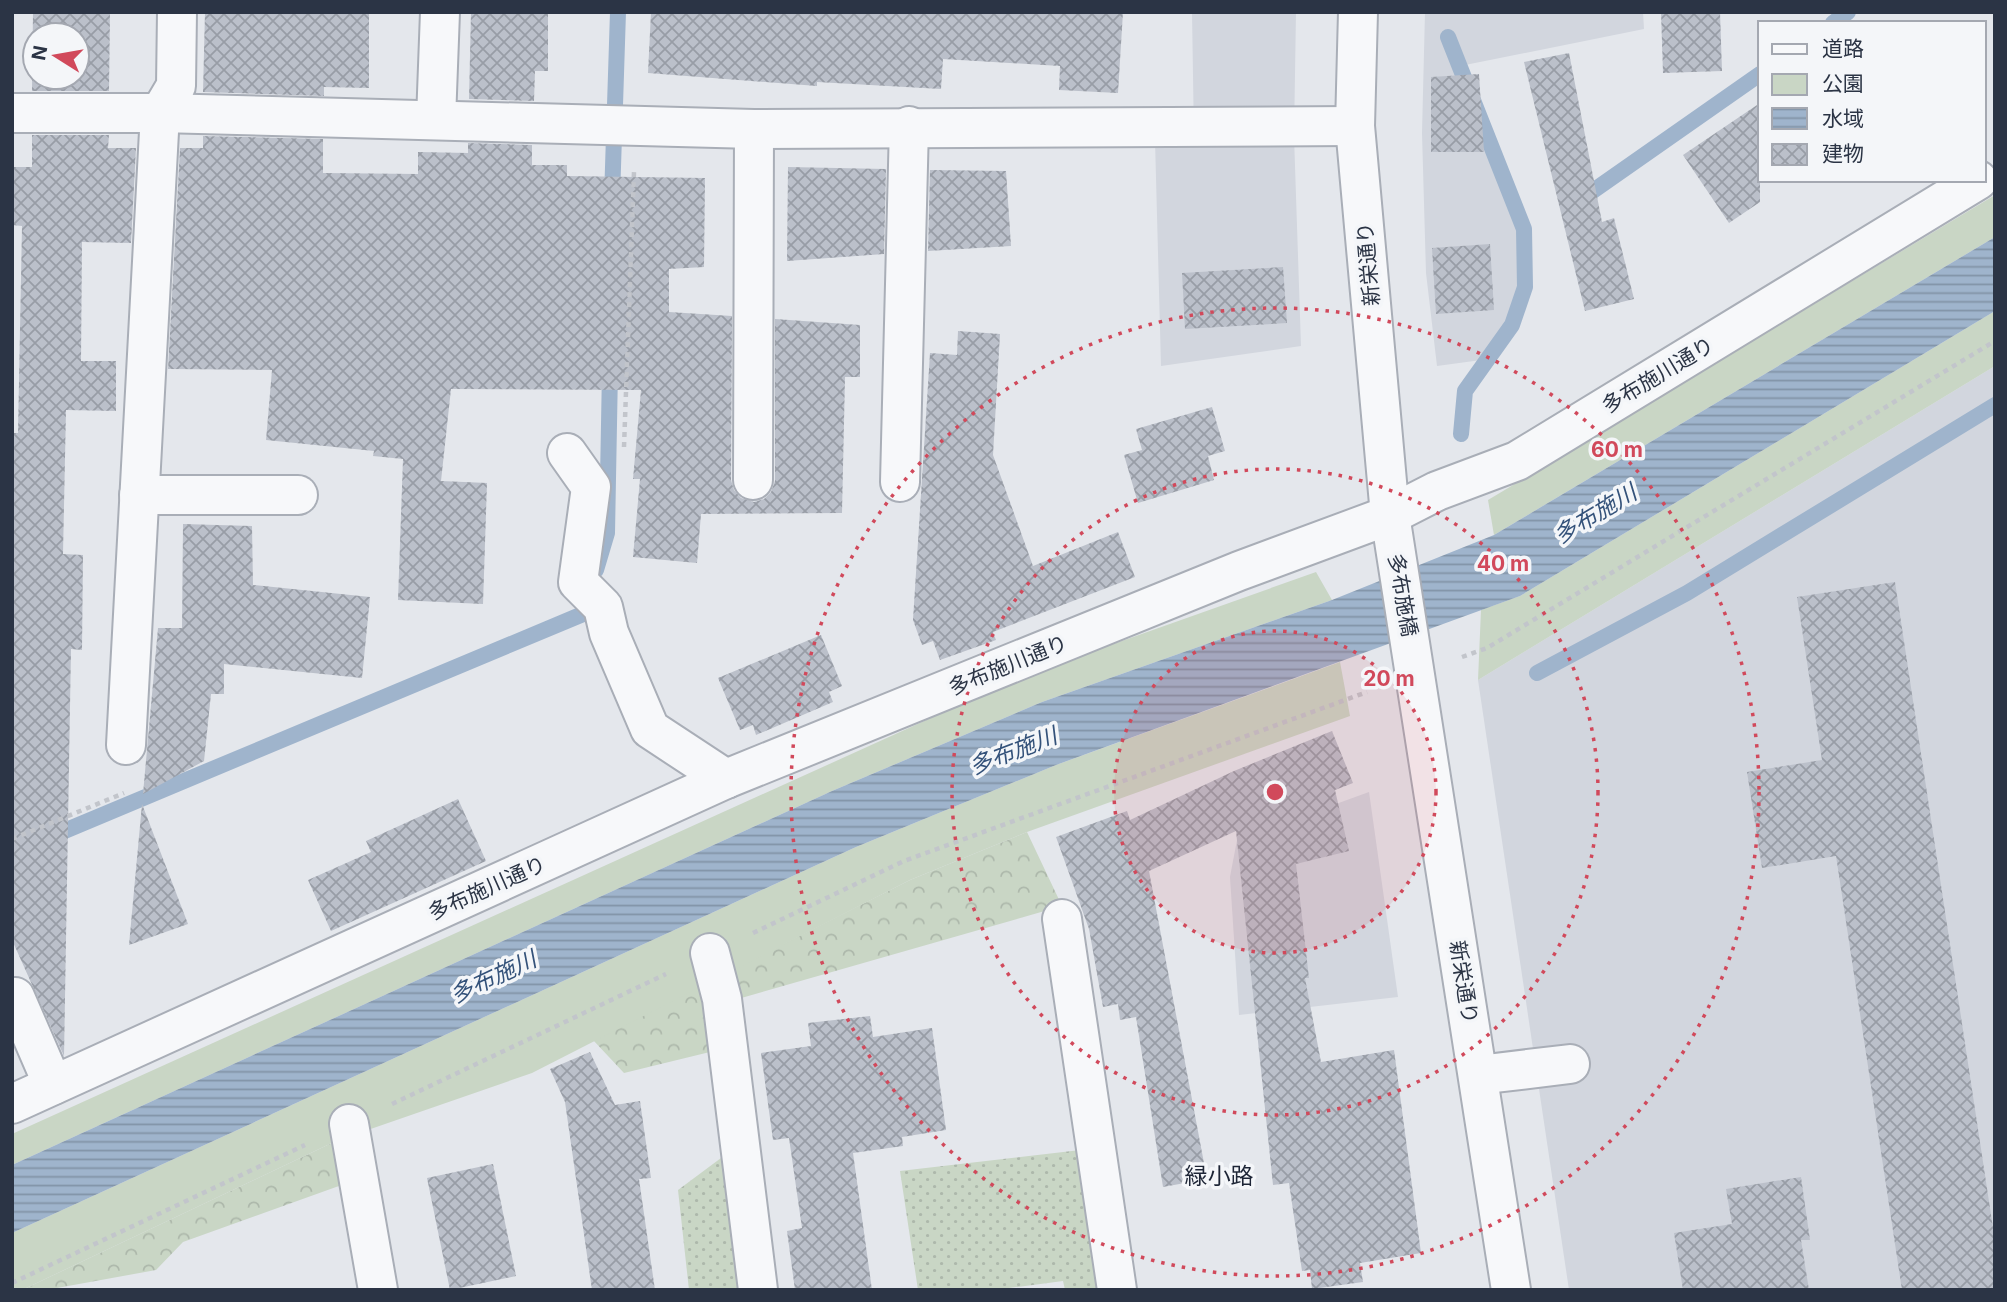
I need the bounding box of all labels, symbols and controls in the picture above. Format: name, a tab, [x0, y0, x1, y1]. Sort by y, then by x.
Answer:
north arrow	[21, 21, 91, 91]
legend	[1758, 21, 1986, 182]
text: 道路	[1822, 36, 1864, 61]
text: N	[27, 44, 52, 62]
text: 公園	[1822, 71, 1864, 96]
text: 水域	[1822, 106, 1864, 131]
text: 建物	[1822, 141, 1864, 166]
street label: 新栄通り	[1352, 221, 1384, 307]
street label: 多布施川通り	[1598, 332, 1718, 418]
text: 60 m	[1591, 437, 1643, 462]
water label: 多布施川	[1548, 477, 1644, 550]
street label: 多布施橋	[1383, 551, 1423, 639]
text: 40 m	[1477, 551, 1529, 576]
street label: 多布施川通り	[945, 630, 1071, 700]
text: 20 m	[1363, 666, 1415, 691]
water label: 多布施川	[965, 720, 1064, 781]
centre of rings	[1263, 780, 1287, 804]
street label: 多布施川通り	[424, 851, 550, 925]
street label: 新栄通り	[1445, 939, 1483, 1025]
water label: 多布施川	[445, 944, 543, 1009]
district label: 緑小路	[1185, 1162, 1254, 1190]

